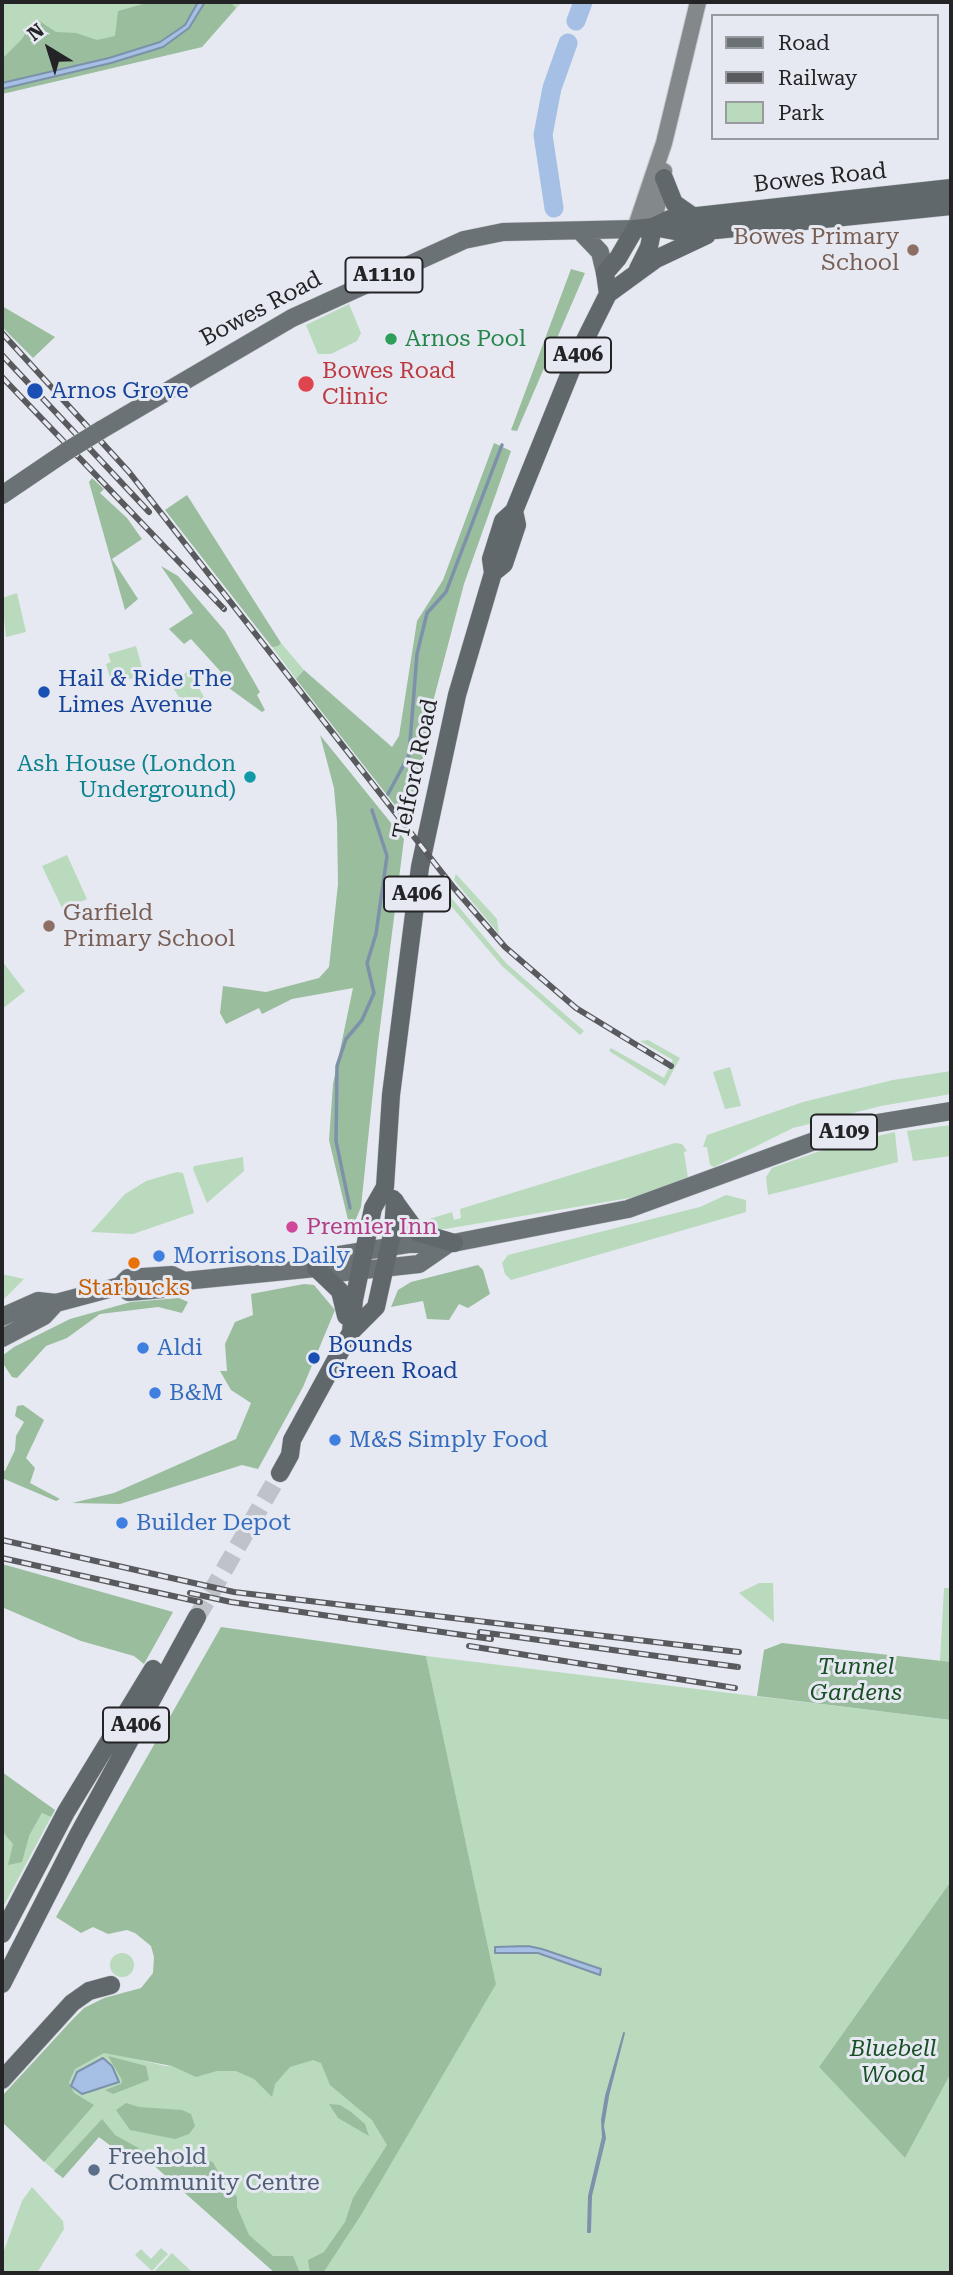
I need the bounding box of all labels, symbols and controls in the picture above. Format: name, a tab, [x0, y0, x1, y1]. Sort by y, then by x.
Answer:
north arrow	[14, 14, 84, 84]
legend	[712, 14, 939, 140]
text: N	[23, 18, 49, 46]
text: Road	[778, 31, 830, 55]
text: Railway	[778, 66, 857, 90]
text: Park	[778, 101, 824, 125]
street label: Bowes Road	[752, 157, 888, 199]
place label: Bowes Primary School	[733, 223, 899, 277]
marker: Bowes Primary School	[905, 242, 921, 258]
road number: A1110	[346, 258, 422, 292]
street label: Bowes Road	[196, 265, 326, 353]
place label: Arnos Pool	[405, 325, 526, 353]
marker: Arnos Pool	[383, 331, 399, 347]
road number: A406	[545, 338, 611, 372]
place label: Bowes Road Clinic	[322, 357, 456, 411]
marker: Bowes Road Clinic	[296, 374, 316, 394]
place label: Arnos Grove	[51, 377, 189, 405]
marker: Arnos Grove	[25, 381, 45, 401]
place label: Hail & Ride The Limes Avenue	[58, 665, 232, 719]
marker: Hail & Ride The Limes Avenue	[36, 684, 52, 700]
street label: Telford Road	[388, 696, 444, 842]
place label: Ash House (London Underground)	[17, 750, 236, 804]
marker: Ash House (London Underground)	[242, 769, 258, 785]
road number: A406	[384, 876, 450, 912]
place label: Garfield Primary School	[63, 899, 235, 953]
marker: Garfield Primary School	[41, 918, 57, 934]
road number: A109	[811, 1114, 877, 1150]
place label: Premier Inn	[306, 1213, 437, 1241]
marker: Premier Inn	[284, 1219, 300, 1235]
place label: Morrisons Daily	[173, 1242, 350, 1270]
marker: Morrisons Daily	[151, 1248, 167, 1264]
marker: Starbucks	[126, 1255, 142, 1271]
place label: Starbucks	[78, 1274, 190, 1302]
place label: Bounds Green Road	[328, 1331, 458, 1385]
place label: Aldi	[157, 1334, 203, 1362]
marker: Aldi	[135, 1340, 151, 1356]
marker: Bounds Green Road	[306, 1350, 322, 1366]
place label: B&M	[169, 1379, 223, 1407]
marker: B&M	[147, 1385, 163, 1401]
place label: M&S Simply Food	[349, 1426, 548, 1454]
marker: M&S Simply Food	[327, 1432, 343, 1448]
place label: Builder Depot	[136, 1509, 291, 1537]
marker: Builder Depot	[114, 1515, 130, 1531]
park label: Tunnel Gardens	[810, 1653, 902, 1707]
road number: A406	[103, 1708, 169, 1742]
park label: Bluebell Wood	[850, 2035, 936, 2089]
place label: Freehold Community Centre	[108, 2143, 320, 2197]
marker: Freehold Community Centre	[86, 2162, 102, 2178]

